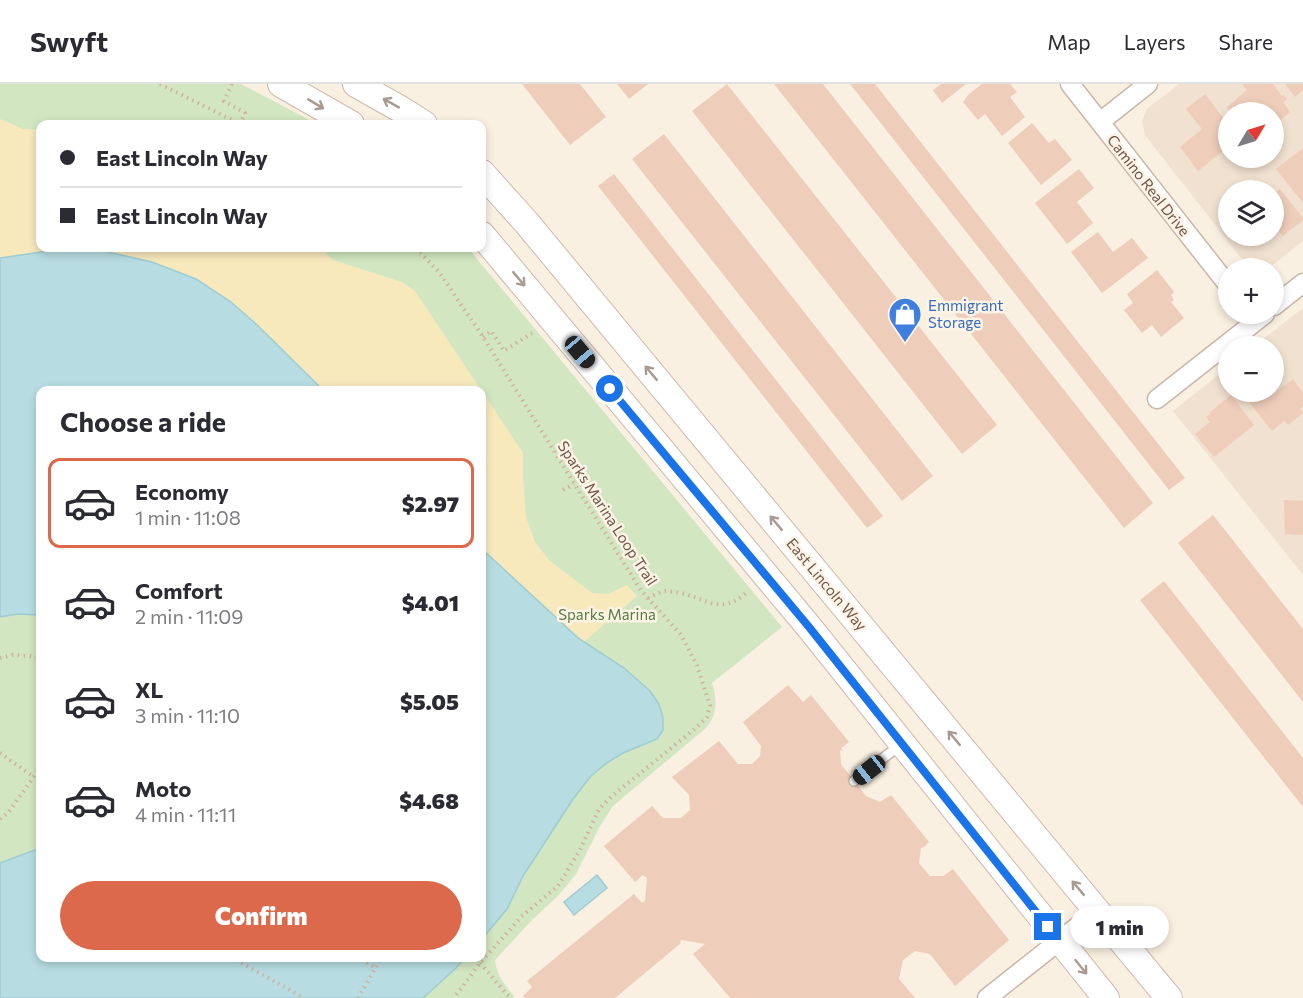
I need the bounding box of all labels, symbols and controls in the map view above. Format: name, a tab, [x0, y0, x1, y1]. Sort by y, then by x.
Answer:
text: Swyft	[30, 24, 108, 58]
text: Map	[1047, 29, 1091, 54]
text: Layers	[1124, 29, 1186, 54]
text: Share	[1219, 29, 1273, 54]
one-way arrow	[382, 97, 399, 109]
one-way arrow	[307, 98, 324, 110]
north arrow	[1218, 102, 1284, 168]
map controls	[1218, 102, 1284, 402]
street label: Camino Real Drive	[1104, 131, 1194, 239]
text: East Lincoln Way	[96, 144, 268, 171]
button: layers	[1218, 180, 1284, 246]
text: East Lincoln Way	[96, 202, 268, 229]
button: +	[1218, 258, 1284, 324]
one-way arrow	[513, 271, 526, 287]
shop icon: Emmigrant Storage	[887, 296, 923, 343]
place label: Emmigrant Storage	[928, 296, 1004, 331]
car	[562, 332, 598, 372]
button: −	[1218, 336, 1284, 402]
one-way arrow	[645, 365, 658, 381]
route start	[596, 375, 623, 402]
text: Choose a ride	[60, 405, 226, 438]
street label: Sparks Marina Loop Trail	[555, 437, 661, 589]
icon: car	[63, 476, 117, 530]
text: Economy	[135, 478, 229, 505]
text: $2.97	[402, 490, 459, 517]
text: 1 min · 11:08	[135, 505, 241, 529]
one-way arrow	[769, 516, 783, 531]
street label: East Lincoln Way	[783, 534, 871, 634]
icon: car	[63, 575, 117, 629]
text: Comfort	[135, 577, 223, 604]
text: $4.01	[402, 589, 459, 616]
text: 2 min · 11:09	[135, 604, 243, 628]
park label: Sparks Marina	[558, 605, 656, 623]
icon: car	[63, 674, 117, 728]
text: XL	[135, 676, 163, 703]
text: $5.05	[400, 688, 459, 715]
text: 3 min · 11:10	[135, 703, 240, 727]
one-way arrow	[947, 730, 960, 746]
car	[849, 752, 889, 788]
icon: car	[63, 773, 117, 827]
text: Moto	[135, 775, 191, 802]
text: $4.68	[399, 787, 459, 814]
text: 4 min · 11:11	[135, 802, 236, 826]
button: Confirm	[60, 881, 462, 950]
one-way arrow	[1071, 881, 1085, 896]
callout: 1 min	[1069, 906, 1168, 948]
route end	[1034, 913, 1061, 940]
text: 1 min	[1095, 915, 1144, 939]
one-way arrow	[1074, 959, 1087, 975]

